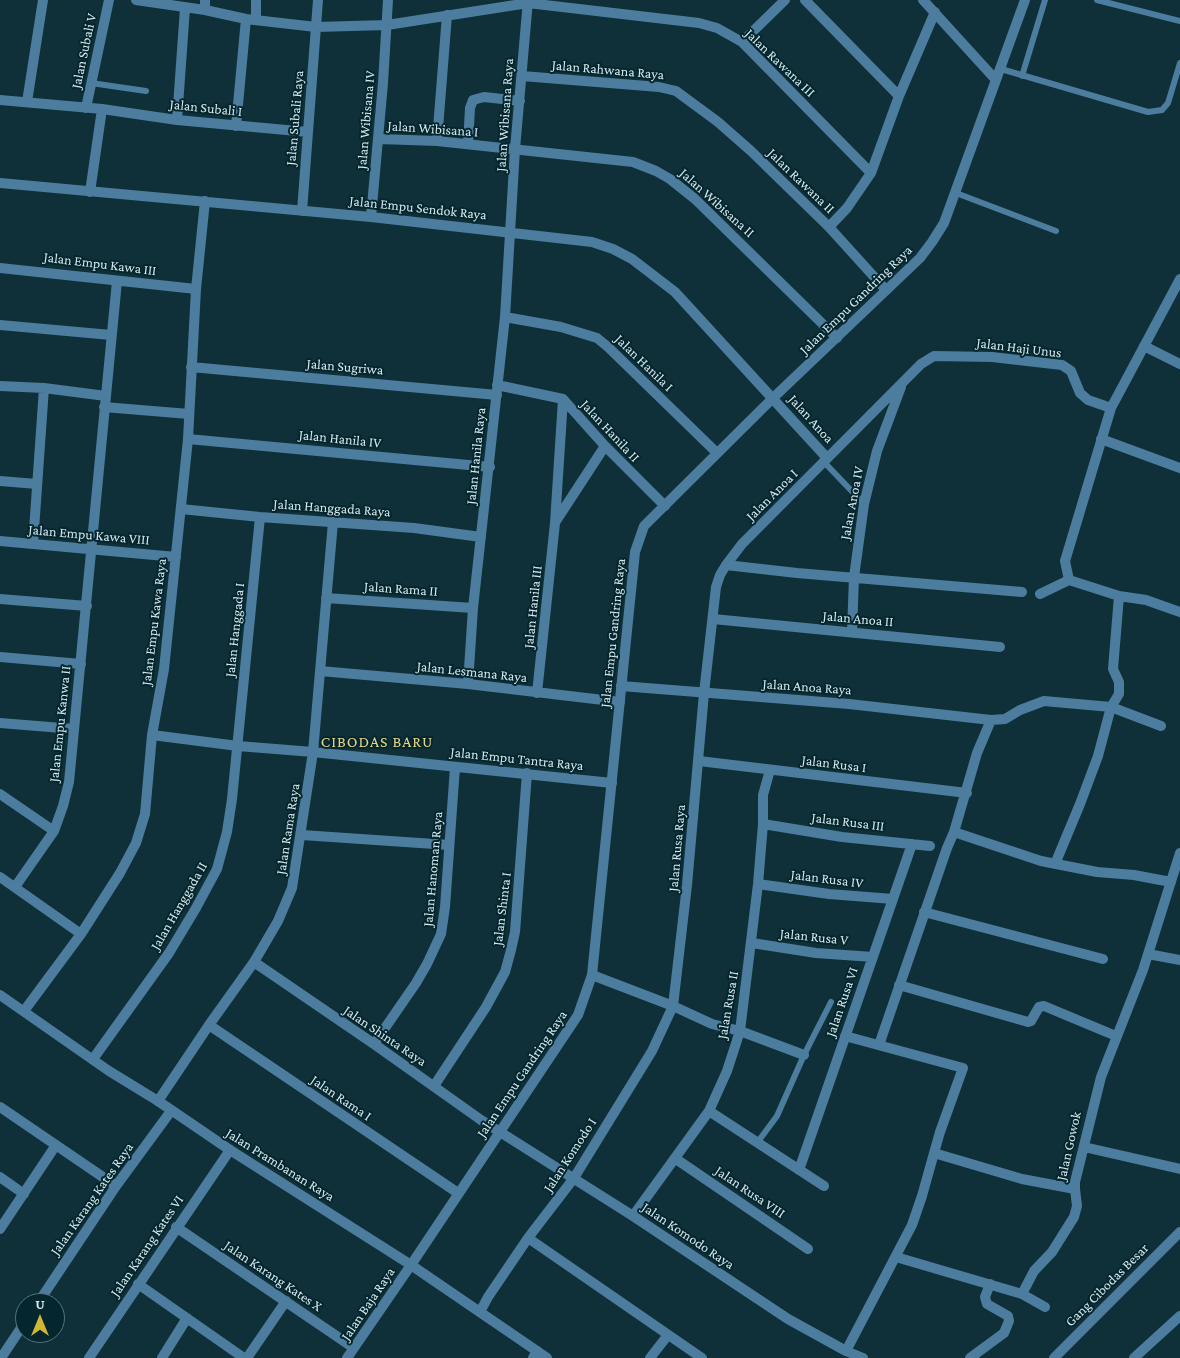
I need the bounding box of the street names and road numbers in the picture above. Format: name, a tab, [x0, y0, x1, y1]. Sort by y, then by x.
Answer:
street label: Jalan Subali V	[68, 12, 100, 90]
street label: Jalan Rawana III	[741, 25, 819, 101]
street label: Jalan Rahwana Raya	[551, 57, 665, 83]
street label: Jalan Wibisana Raya	[493, 58, 517, 172]
street label: Jalan Subali Raya	[282, 70, 308, 166]
street label: Jalan Wibisana IV	[353, 70, 379, 170]
street label: Jalan Subali I	[169, 96, 243, 120]
street label: Jalan Wibisana I	[387, 117, 479, 141]
street label: Jalan Rawana II	[764, 145, 838, 217]
street label: Jalan Wibisana II	[676, 165, 758, 241]
street label: Jalan Empu Sendok Raya	[349, 192, 487, 224]
street label: Jalan Empu Gandring Raya	[796, 242, 916, 358]
street label: Jalan Empu Kawa III	[43, 249, 157, 279]
street label: Jalan Hanila I	[611, 331, 677, 395]
street label: Jalan Haji Unus	[975, 334, 1063, 362]
street label: Jalan Sugriwa	[306, 355, 384, 379]
street label: Jalan Anoa	[785, 391, 837, 447]
street label: Jalan Hanila II	[577, 396, 643, 466]
street label: Jalan Hanila Raya	[463, 407, 489, 505]
street label: Jalan Hanila IV	[298, 426, 382, 452]
street label: Jalan Anoa I	[742, 465, 802, 525]
street label: Jalan Anoa IV	[837, 465, 867, 541]
street label: Jalan Hanggada Raya	[273, 496, 391, 520]
street label: Jalan Empu Kawa VIII	[28, 521, 150, 549]
street label: Jalan Empu Kawa Raya	[138, 558, 170, 686]
street label: Jalan Empu Gandring Raya	[597, 558, 629, 708]
street label: Jalan Hanila III	[520, 565, 546, 649]
street label: Jalan Rama II	[364, 578, 438, 600]
street label: Jalan Hanggada I	[222, 582, 248, 678]
street label: Jalan Anoa II	[822, 608, 894, 630]
street label: Jalan Lesmana Raya	[416, 658, 528, 686]
street label: Jalan Empu Kanwa II	[46, 665, 74, 783]
street label: Jalan Anoa Raya	[762, 676, 852, 698]
street label: Jalan Empu Tantra Raya	[450, 744, 584, 774]
street label: Jalan Rusa I	[801, 752, 867, 776]
street label: Jalan Rama Raya	[272, 782, 304, 876]
street label: Jalan Rusa Raya	[665, 804, 689, 892]
street label: Jalan Rusa III	[811, 809, 885, 835]
street label: Jalan Hanoman Raya	[420, 811, 446, 927]
street label: Jalan Hanggada II	[147, 859, 211, 953]
street label: Jalan Rusa IV	[790, 866, 864, 892]
street label: Jalan Shinta I	[489, 871, 515, 947]
street label: Jalan Rusa V	[779, 925, 849, 949]
street label: Jalan Rusa VI	[822, 965, 862, 1039]
street label: Jalan Rusa II	[714, 970, 742, 1040]
street label: Jalan Shinta Raya	[340, 1002, 430, 1070]
street label: Jalan Empu Gandring Raya	[473, 1007, 571, 1141]
street label: Jalan Rama I	[307, 1072, 375, 1124]
street label: Jalan Gowok	[1053, 1110, 1085, 1182]
street label: Jalan Komodo I	[540, 1115, 600, 1195]
street label: Jalan Prambanan Raya	[222, 1125, 338, 1205]
street label: Jalan Karang Kates Raya	[47, 1140, 137, 1258]
street label: Jalan Rusa VIII	[712, 1162, 788, 1222]
street label: Jalan Karang Kates VI	[107, 1192, 187, 1300]
street label: Jalan Komodo Raya	[639, 1199, 737, 1273]
street label: Jalan Karang Kates X	[221, 1237, 325, 1315]
street label: Gang Cibodas Besar	[1062, 1240, 1152, 1330]
street label: Jalan Baja Raya	[337, 1264, 399, 1344]

